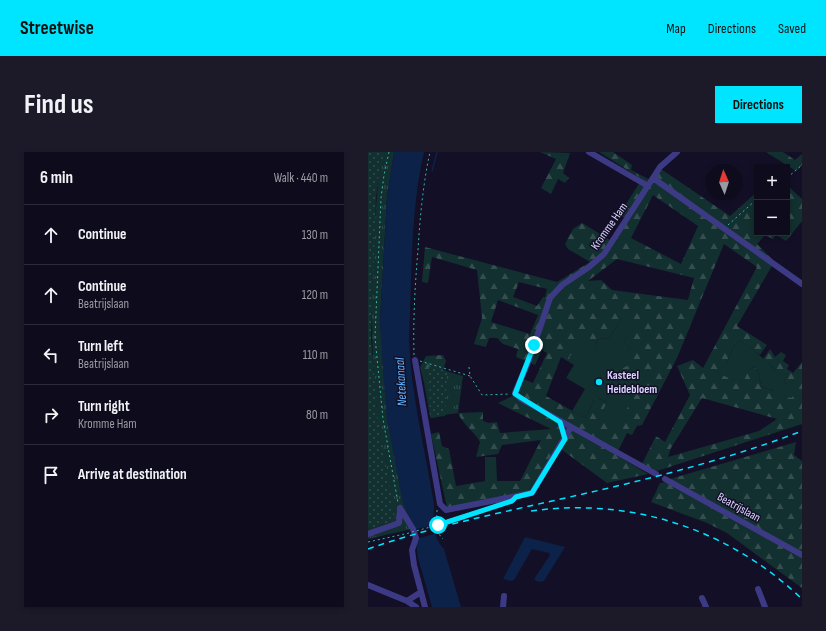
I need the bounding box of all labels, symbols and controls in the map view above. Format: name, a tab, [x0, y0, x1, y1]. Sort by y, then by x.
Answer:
text: Streetwise	[20, 17, 94, 40]
text: Map	[666, 20, 686, 37]
text: Directions	[708, 20, 756, 37]
text: Saved	[778, 20, 806, 37]
button: Directions	[715, 86, 802, 123]
text: Find us	[24, 88, 93, 121]
north arrow	[706, 164, 742, 200]
map controls	[754, 164, 790, 236]
button: +	[754, 164, 790, 200]
text: 6 min	[40, 168, 73, 188]
text: Walk · 440 m	[274, 170, 328, 186]
street label: Kromme Ham	[588, 200, 631, 253]
button: −	[754, 200, 790, 236]
icon: ahead	[40, 224, 62, 246]
text: Continue	[78, 225, 127, 244]
text: 130 m	[302, 227, 328, 243]
text: Continue	[78, 277, 127, 296]
icon: ahead	[40, 284, 62, 306]
text: 120 m	[302, 287, 328, 303]
text: Beatrijslaan	[78, 296, 129, 312]
route end	[525, 336, 543, 354]
text: Turn left	[78, 337, 123, 356]
icon: left	[40, 344, 62, 366]
text: 110 m	[303, 347, 328, 363]
text: Beatrijslaan	[78, 356, 129, 372]
water label: Netekanaal	[392, 357, 410, 407]
place label: Kasteel Heidebloem	[607, 368, 657, 397]
marker: Kasteel Heidebloem	[594, 377, 604, 387]
text: Turn right	[78, 397, 130, 416]
icon: right	[40, 404, 62, 426]
text: 80 m	[306, 407, 328, 423]
text: Kromme Ham	[78, 416, 137, 432]
icon: arrive	[40, 464, 62, 486]
text: Arrive at destination	[78, 465, 187, 484]
street label: Beatrijslaan	[714, 489, 763, 525]
route start	[429, 516, 447, 534]

